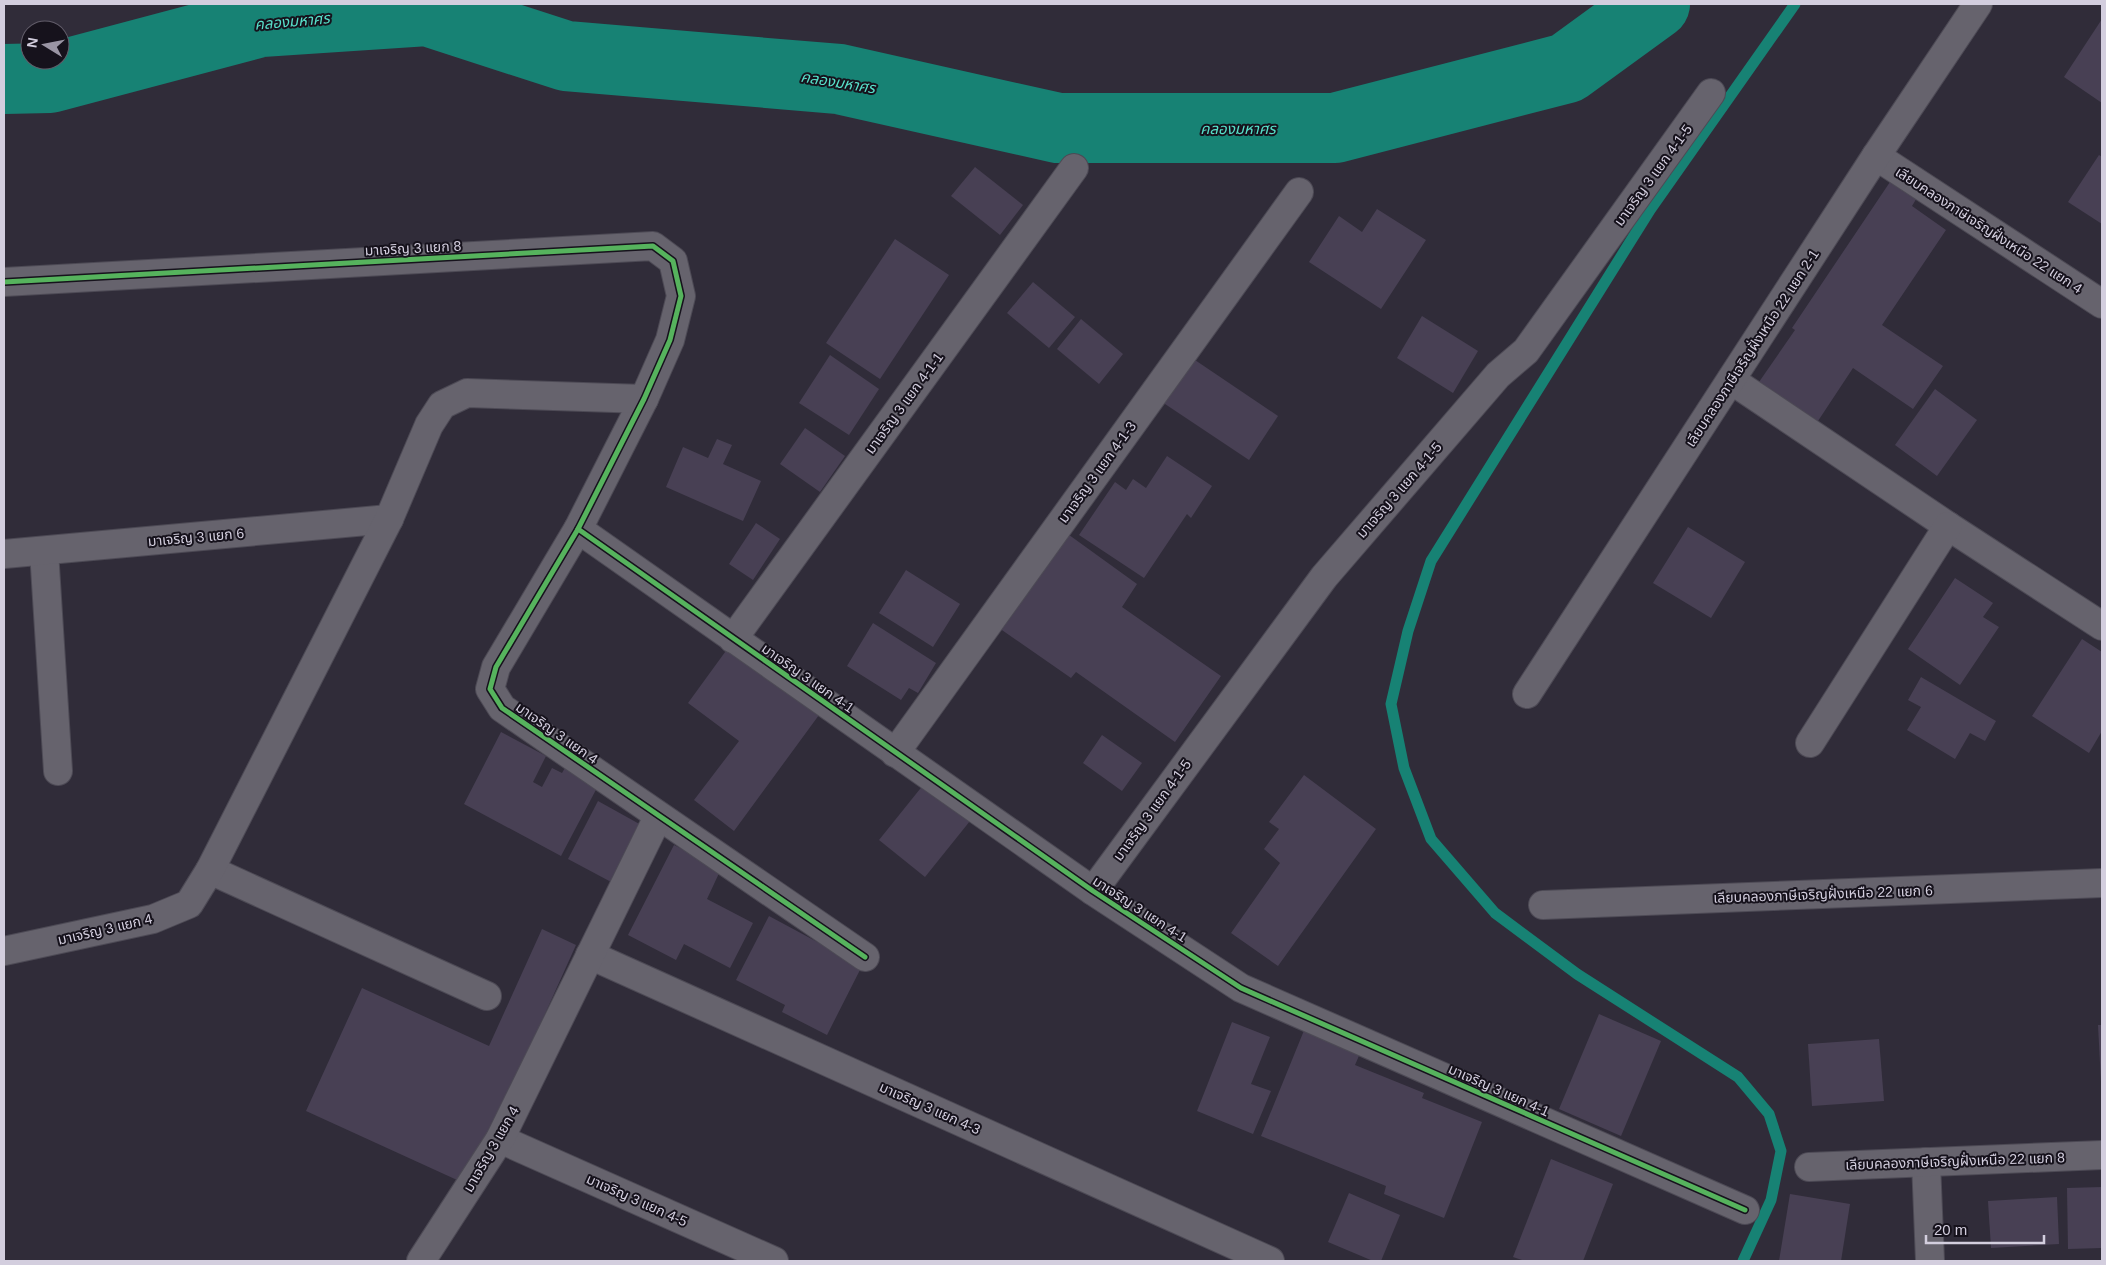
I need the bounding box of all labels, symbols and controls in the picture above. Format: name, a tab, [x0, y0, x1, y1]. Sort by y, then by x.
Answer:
water label: คลองมหาศร	[254, 9, 332, 33]
north arrow	[20, 20, 70, 70]
text: N	[23, 36, 41, 49]
water label: คลองมหาศร	[799, 68, 878, 97]
water label: คลองมหาศร	[1200, 120, 1277, 137]
street label: มาเจริญ 3 แยก 4-1-5	[1611, 121, 1695, 229]
street label: เลียบคลองภาษีเจริญฝั่งเหนือ 22 แยก 4	[1893, 162, 2086, 297]
street label: มาเจริญ 3 แยก 8	[364, 237, 462, 259]
street label: เลียบคลองภาษีเจริญฝั่งเหนือ 22 แยก 2-1	[1681, 245, 1822, 450]
street label: มาเจริญ 3 แยก 4-1-1	[862, 349, 946, 457]
street label: มาเจริญ 3 แยก 4-1-3	[1055, 418, 1139, 526]
street label: มาเจริญ 3 แยก 4-1-5	[1353, 439, 1445, 541]
street label: มาเจริญ 3 แยก 6	[147, 525, 245, 549]
street label: มาเจริญ 3 แยก 4-1	[759, 640, 857, 716]
street label: มาเจริญ 3 แยก 4	[513, 699, 601, 767]
street label: มาเจริญ 3 แยก 4-1-5	[1110, 756, 1194, 864]
street label: มาเจริญ 3 แยก 4-1	[1090, 873, 1190, 945]
street label: เลียบคลองภาษีเจริญฝั่งเหนือ 22 แยก 6	[1713, 881, 1933, 906]
street label: มาเจริญ 3 แยก 4	[56, 910, 154, 948]
street label: มาเจริญ 3 แยก 4-1	[1446, 1061, 1552, 1120]
street label: มาเจริญ 3 แยก 4-3	[877, 1079, 983, 1138]
street label: มาเจริญ 3 แยก 4	[460, 1103, 522, 1195]
street label: เลียบคลองภาษีเจริญฝั่งเหนือ 22 แยก 8	[1845, 1148, 2065, 1173]
street label: มาเจริญ 3 แยก 4-5	[584, 1171, 690, 1230]
scale bar	[1926, 1212, 2044, 1244]
text: 20 m	[1934, 1221, 1967, 1238]

